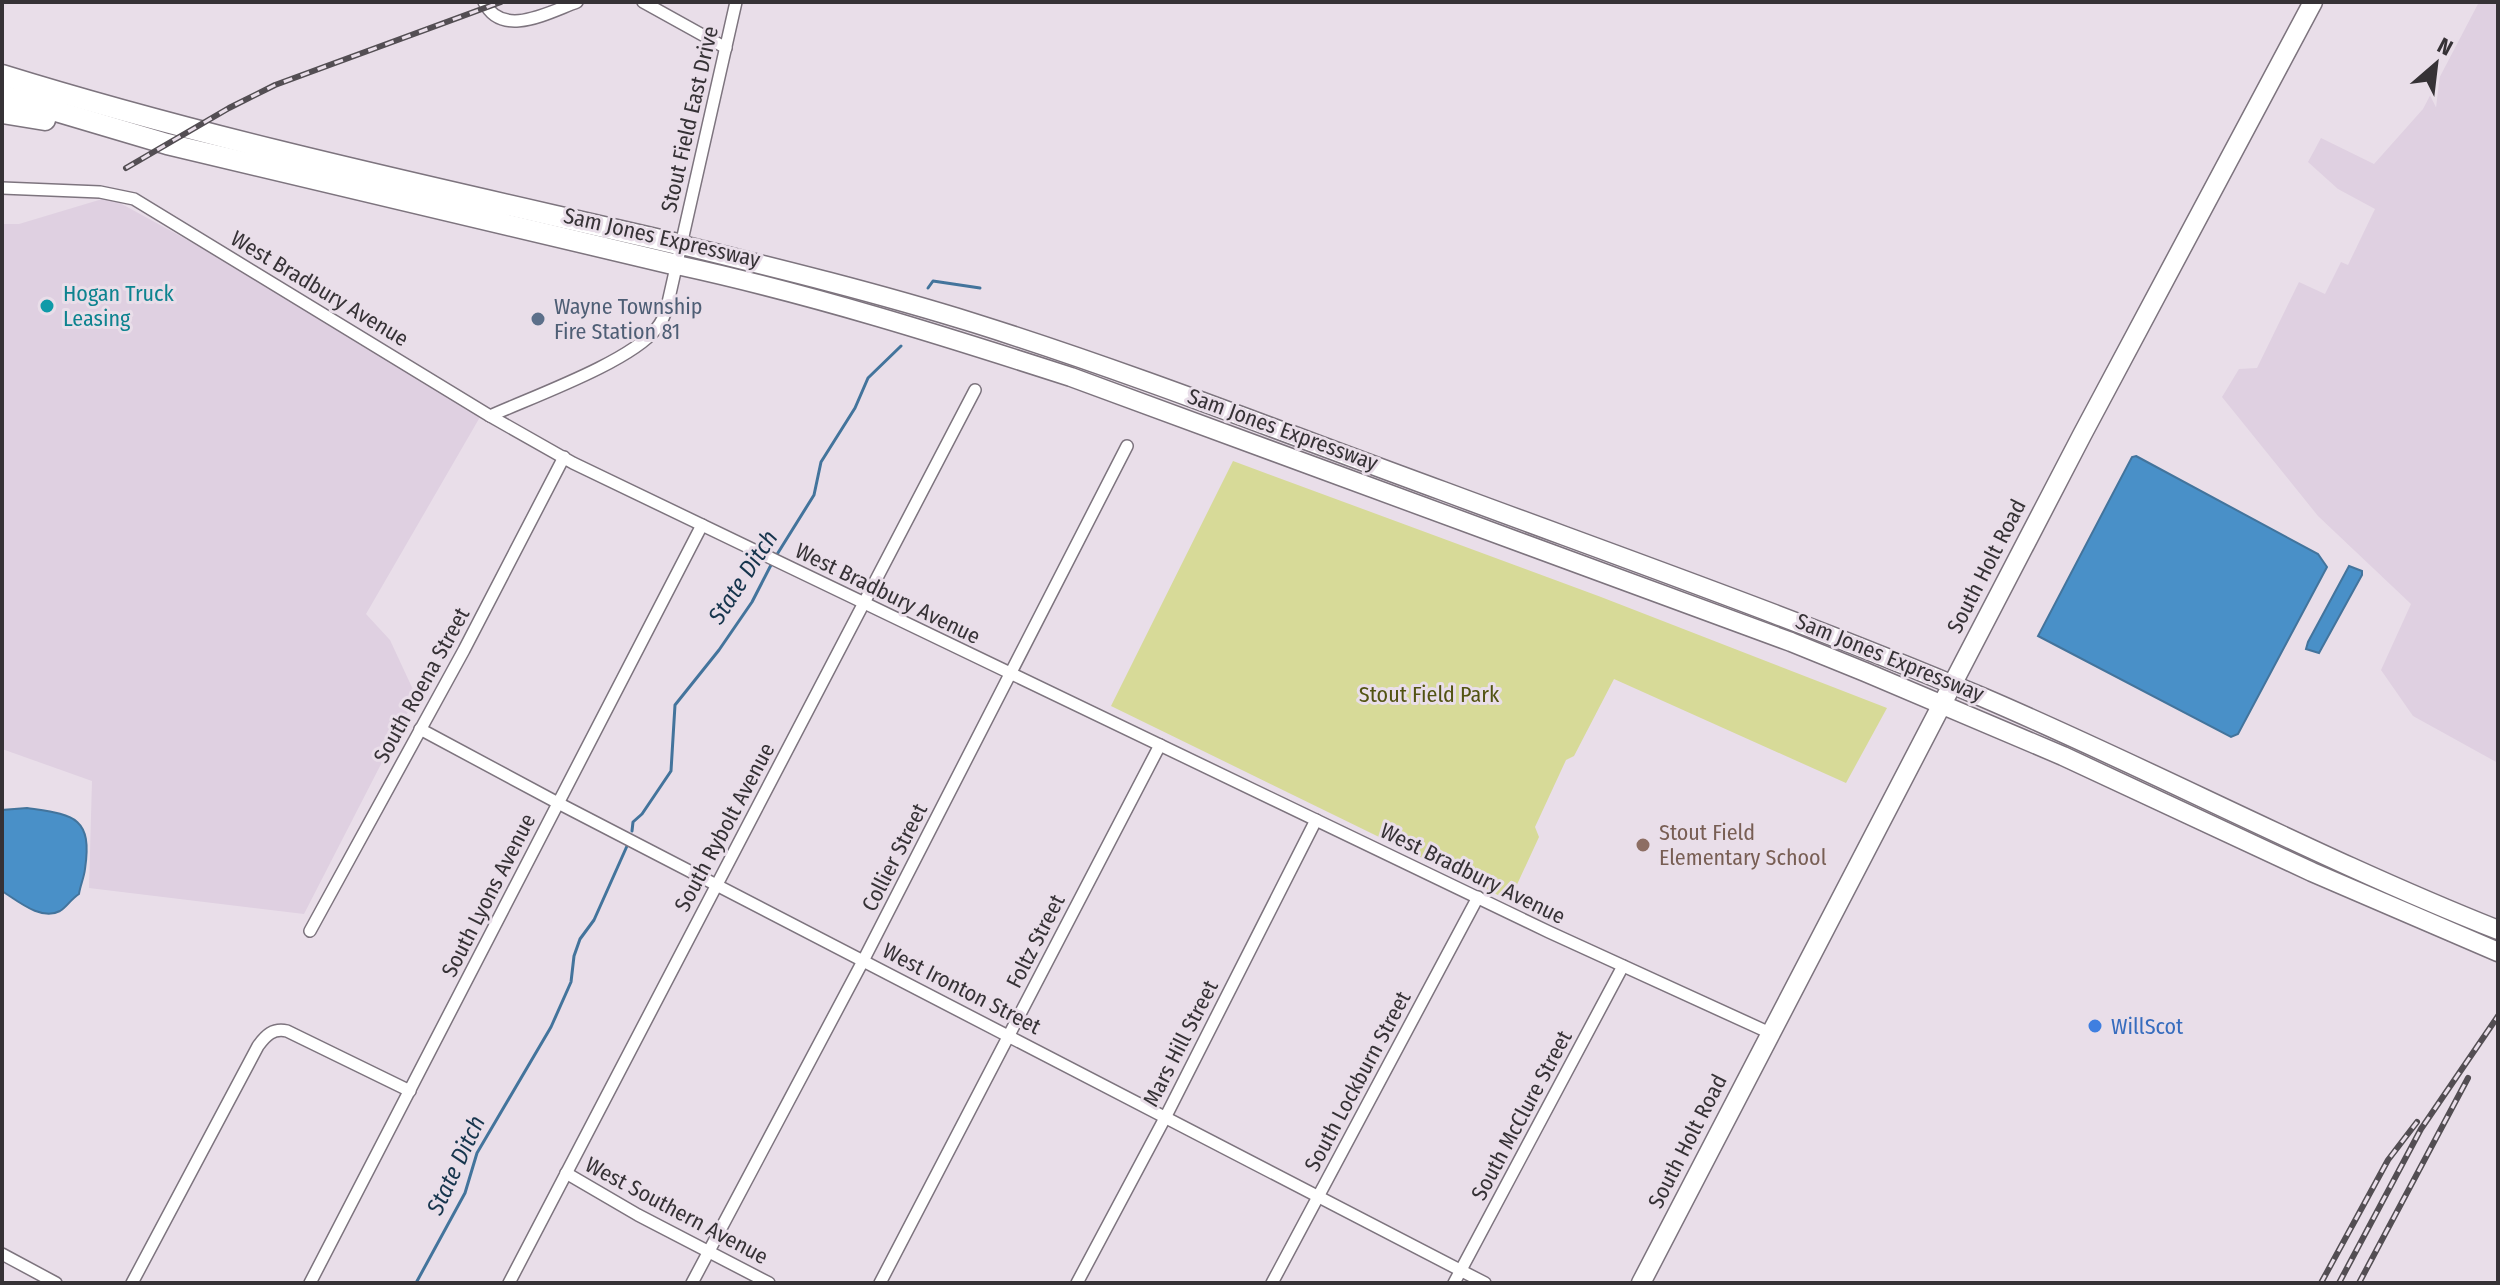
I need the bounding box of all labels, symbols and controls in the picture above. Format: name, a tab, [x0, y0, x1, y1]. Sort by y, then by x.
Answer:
street label: Stout Field East Drive	[655, 23, 724, 215]
north arrow	[2396, 24, 2476, 104]
text: N	[2433, 32, 2457, 62]
street label: Sam Jones Expressway	[561, 202, 763, 273]
street label: West Bradbury Avenue	[226, 225, 413, 352]
place label: Hogan Truck Leasing	[63, 280, 174, 332]
place label: Wayne Township Fire Station 81	[554, 293, 703, 345]
marker: Hogan Truck Leasing	[38, 297, 56, 315]
marker: Wayne Township Fire Station 81	[529, 310, 547, 328]
street label: Sam Jones Expressway	[1184, 382, 1382, 477]
street label: South Holt Road	[1941, 495, 2032, 638]
water label: State Ditch	[702, 525, 784, 630]
street label: West Bradbury Avenue	[791, 537, 985, 650]
street label: South Roena Street	[368, 602, 476, 768]
street label: Sam Jones Expressway	[1792, 607, 1988, 708]
park label: Stout Field Park	[1359, 681, 1500, 708]
street label: South Rybolt Avenue	[669, 738, 780, 916]
street label: Collier Street	[856, 798, 933, 916]
street label: South Lyons Avenue	[436, 809, 541, 981]
street label: West Bradbury Avenue	[1376, 817, 1570, 930]
place label: Stout Field Elementary School	[1659, 819, 1827, 871]
marker: Stout Field Elementary School	[1634, 836, 1652, 854]
street label: Foltz Street	[1000, 889, 1071, 993]
street label: West Ironton Street	[878, 937, 1046, 1040]
street label: Mars Hill Street	[1137, 975, 1224, 1111]
street label: South Lockburn Street	[1299, 986, 1417, 1176]
place label: WillScot	[2111, 1013, 2184, 1040]
marker: WillScot	[2086, 1017, 2104, 1035]
street label: South McClure Street	[1465, 1025, 1578, 1205]
street label: South Holt Road	[1642, 1070, 1733, 1213]
water label: State Ditch	[420, 1111, 491, 1220]
street label: West Southern Avenue	[581, 1151, 773, 1270]

